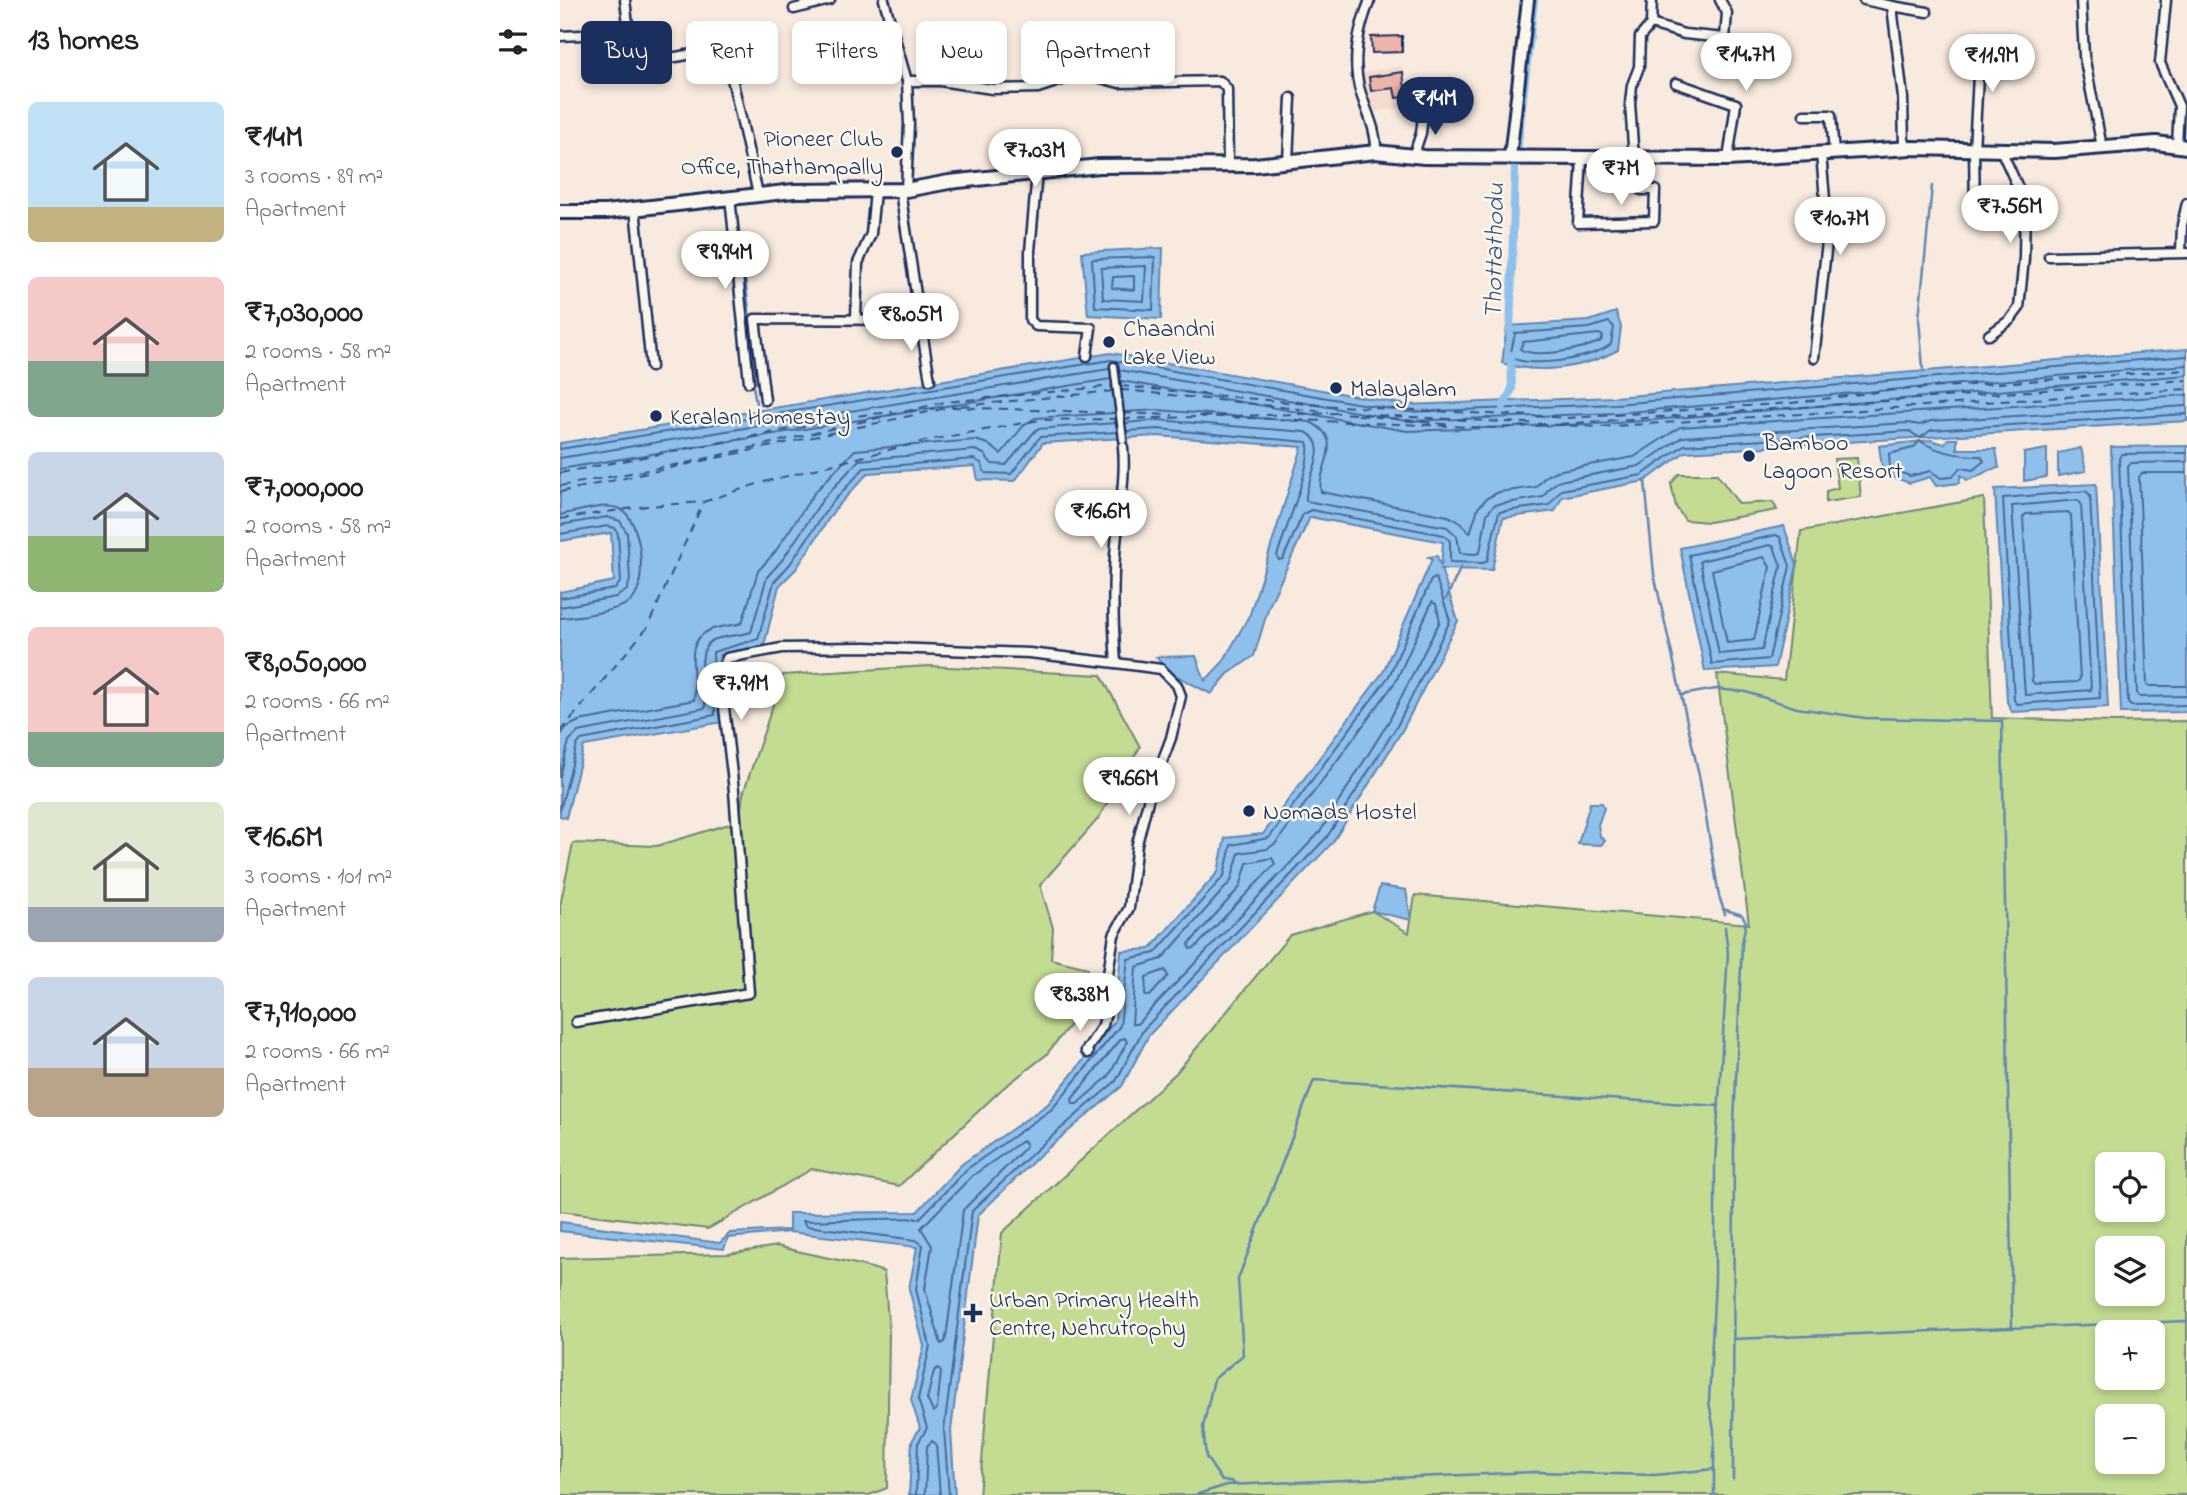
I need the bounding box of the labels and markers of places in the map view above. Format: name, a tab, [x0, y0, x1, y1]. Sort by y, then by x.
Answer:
pin: ₹14.7M	[1689, 34, 1803, 93]
pin: ₹11.9M	[1935, 34, 2049, 94]
pin: ₹14M	[1394, 78, 1476, 137]
place label: Pioneer Club Office, Thathampally	[681, 123, 883, 187]
pin: ₹7.03M	[978, 130, 1092, 189]
marker: Pioneer Club Office, Thathampally	[889, 144, 905, 160]
pin: ₹7M	[1587, 148, 1655, 207]
pin: ₹7.56M	[1953, 186, 2067, 245]
pin: ₹10.7M	[1783, 198, 1897, 257]
pin: ₹9.94M	[668, 232, 782, 291]
pin: ₹8.05M	[854, 294, 968, 353]
place label: Chaandni Lake View	[1123, 313, 1215, 376]
marker: Chaandni Lake View	[1101, 334, 1117, 350]
place label: Malayalam	[1350, 373, 1456, 409]
marker: Malayalam	[1328, 380, 1344, 396]
place label: Keralan Homestay	[670, 401, 850, 437]
marker: Keralan Homestay	[648, 408, 664, 424]
place label: Bamboo Lagoon Resort	[1762, 427, 1903, 490]
marker: Bamboo Lagoon Resort	[1741, 448, 1757, 464]
pin: ₹16.6M	[1044, 490, 1158, 550]
pin: ₹7.91M	[684, 662, 798, 722]
pin: ₹9.66M	[1072, 758, 1186, 817]
place label: Nomads Hostel	[1263, 796, 1416, 831]
marker: Nomads Hostel	[1241, 803, 1257, 819]
pin: ₹8.38M	[1023, 974, 1137, 1033]
place label: Urban Primary Health Centre, Nehrutrophy	[989, 1284, 1199, 1348]
marker: Urban Primary Health Centre, Nehrutrophy	[963, 1303, 983, 1323]

